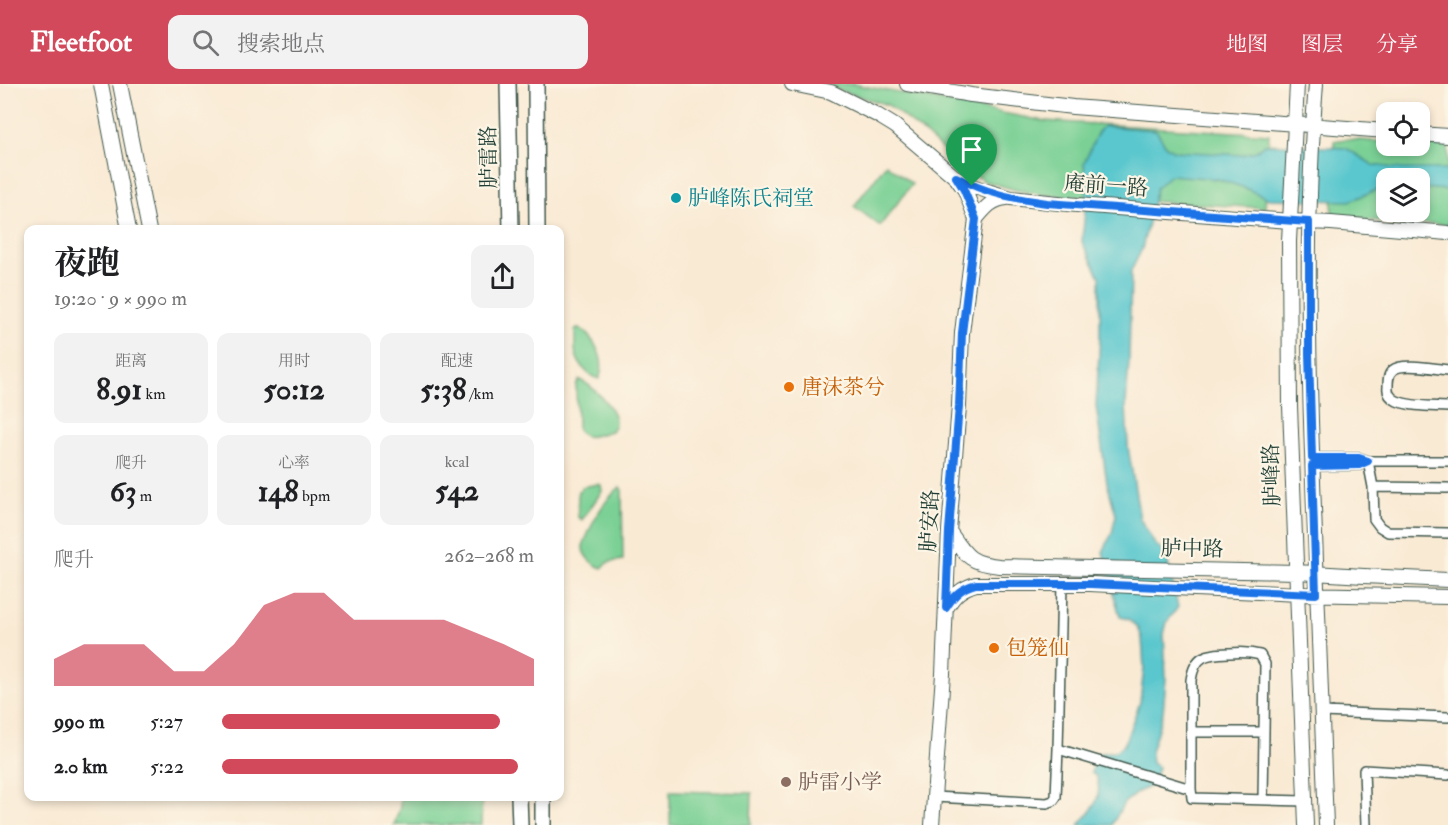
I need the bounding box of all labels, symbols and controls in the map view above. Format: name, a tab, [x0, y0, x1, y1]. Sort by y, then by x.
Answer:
search box	[168, 15, 588, 69]
text: Fleetfoot	[30, 25, 132, 60]
icon: search	[189, 26, 222, 59]
text: 搜索地点	[237, 30, 325, 58]
text: 地图	[1226, 31, 1268, 58]
text: 图层	[1301, 31, 1343, 58]
text: 分享	[1376, 31, 1418, 58]
map controls	[1376, 102, 1430, 222]
button: locate	[1376, 102, 1430, 156]
pin	[946, 124, 997, 186]
street label: 胪雷路	[475, 125, 503, 189]
icon: arrive	[955, 133, 988, 166]
button: layers	[1376, 168, 1430, 222]
street label: 庵前一路	[1063, 170, 1149, 202]
place label: 胪峰陈氏祠堂	[688, 185, 814, 212]
marker: 胪峰陈氏祠堂	[669, 191, 683, 205]
text: 夜跑	[54, 243, 120, 284]
button: share	[471, 245, 534, 308]
text: 19:20 · 9 × 990 m	[54, 286, 187, 311]
text: 距离	[115, 351, 147, 371]
text: 用时	[278, 351, 310, 371]
text: 配速	[441, 351, 473, 371]
text: 8.91	[96, 371, 142, 408]
text: 50:12	[263, 371, 325, 408]
text: 5:38	[420, 371, 466, 408]
place label: 唐沫茶兮	[801, 374, 885, 401]
marker: 唐沫茶兮	[782, 380, 796, 394]
text: km	[142, 384, 166, 404]
text: /km	[466, 384, 494, 404]
street label: 胪峰路	[1257, 443, 1287, 507]
text: kcal	[445, 452, 469, 472]
text: 爬升	[115, 453, 147, 473]
text: 心率	[278, 453, 310, 473]
text: 542	[435, 472, 479, 509]
text: 63	[110, 473, 136, 510]
text: 148	[258, 473, 299, 510]
text: m	[136, 486, 152, 506]
text: bpm	[299, 486, 330, 506]
street label: 胪安路	[915, 489, 945, 553]
street label: 胪中路	[1160, 535, 1224, 563]
text: 262–268 m	[444, 543, 534, 568]
text: 爬升	[54, 547, 94, 572]
place label: 包笼仙	[1006, 635, 1069, 662]
marker: 包笼仙	[987, 641, 1001, 655]
text: 990 m	[54, 709, 104, 734]
text: 5:27	[150, 709, 183, 734]
text: 2.0 km	[54, 754, 108, 779]
text: 5:22	[150, 754, 184, 779]
place label: 胪雷小学	[798, 769, 882, 796]
marker: 胪雷小学	[779, 775, 793, 789]

